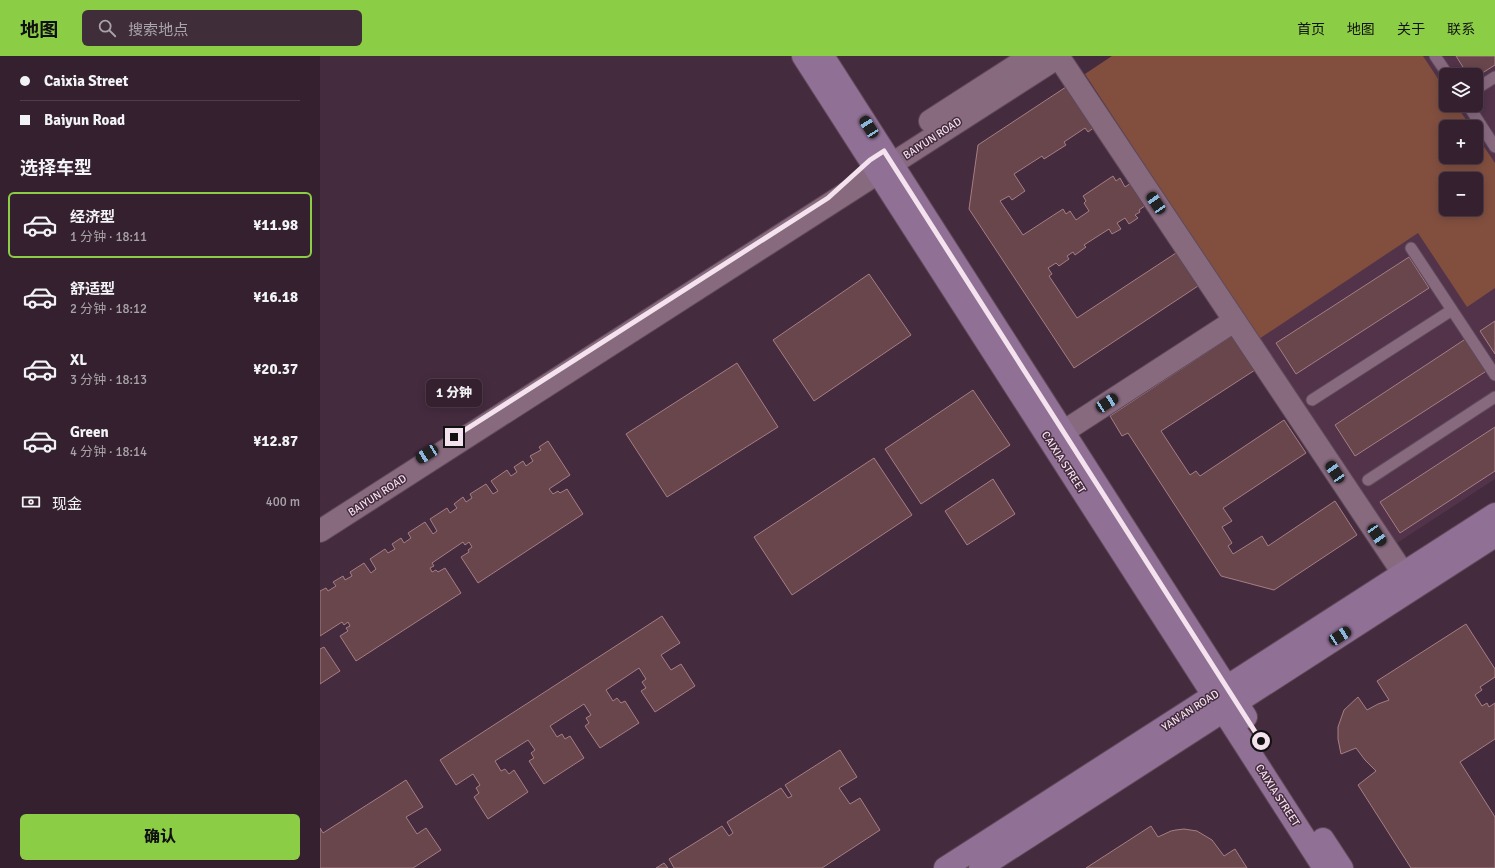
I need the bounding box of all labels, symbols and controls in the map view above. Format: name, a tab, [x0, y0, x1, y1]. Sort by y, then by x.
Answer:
search box	[82, 10, 362, 46]
icon: search	[96, 17, 118, 39]
text: 地图	[20, 18, 58, 42]
text: 搜索地点	[128, 21, 188, 39]
text: 首页	[1297, 21, 1325, 38]
text: 地图	[1347, 21, 1375, 38]
text: 关于	[1397, 21, 1425, 38]
text: 联系	[1447, 21, 1475, 38]
map controls	[1439, 68, 1483, 216]
button: layers	[1439, 68, 1483, 112]
text: Caixia Street	[44, 72, 128, 90]
text: Baiyun Road	[44, 111, 125, 129]
car	[857, 114, 881, 140]
street label: BAIYUN ROAD	[901, 115, 964, 162]
button: +	[1439, 120, 1483, 164]
text: 选择车型	[20, 157, 92, 179]
button: −	[1439, 172, 1483, 216]
car	[1144, 190, 1168, 216]
icon: car	[22, 207, 58, 243]
text: 经济型	[70, 208, 115, 226]
text: ¥11.98	[253, 216, 298, 234]
text: 1 分钟 · 18:11	[70, 229, 147, 245]
icon: car	[22, 279, 58, 315]
text: 舒适型	[70, 280, 115, 298]
text: ¥16.18	[253, 288, 298, 306]
text: 2 分钟 · 18:12	[70, 301, 147, 317]
icon: car	[22, 351, 58, 387]
text: XL	[70, 351, 87, 369]
text: ¥20.37	[253, 360, 298, 378]
text: 3 分钟 · 18:13	[70, 372, 147, 388]
callout: 1 分钟	[426, 379, 482, 407]
text: 1 分钟	[436, 385, 472, 401]
car	[1094, 391, 1120, 415]
icon: car	[22, 423, 58, 459]
text: Green	[70, 423, 109, 441]
route end	[445, 428, 463, 446]
street label: CAIXIA STREET	[1039, 429, 1089, 496]
text: ¥12.87	[253, 432, 298, 450]
car	[414, 443, 440, 465]
text: 4 分钟 · 18:14	[70, 444, 147, 460]
car	[1323, 459, 1347, 485]
street label: BAIYUN ROAD	[346, 472, 409, 519]
icon: cash	[20, 491, 42, 513]
text: 400 m	[266, 494, 300, 510]
text: 现金	[52, 495, 82, 513]
car	[1365, 522, 1389, 548]
car	[1327, 624, 1353, 648]
street label: YAN'AN ROAD	[1159, 687, 1221, 734]
route start	[1252, 732, 1270, 750]
street label: CAIXIA STREET	[1253, 762, 1303, 829]
button: 确认	[20, 814, 300, 860]

